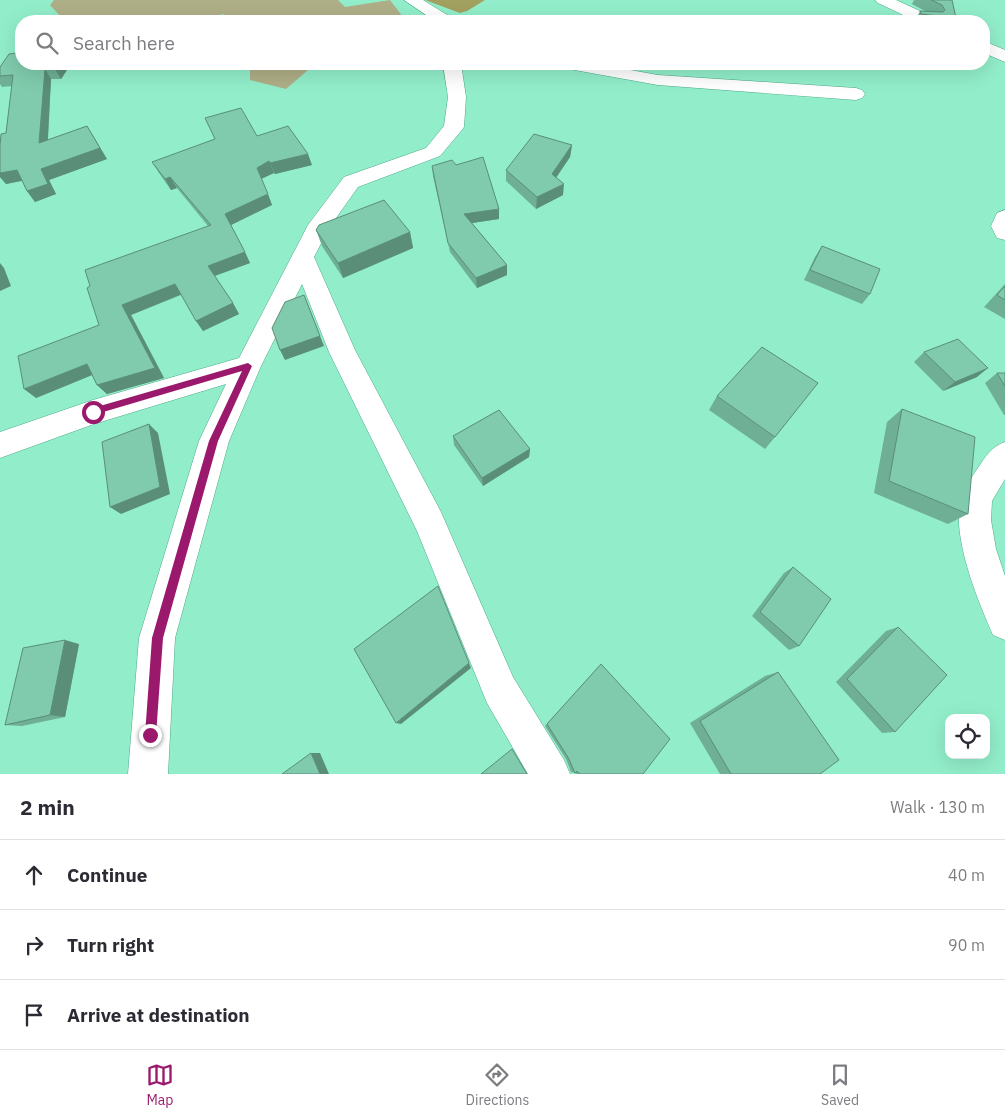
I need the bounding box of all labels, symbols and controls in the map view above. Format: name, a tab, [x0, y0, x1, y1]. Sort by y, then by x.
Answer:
search box	[15, 15, 990, 70]
icon: search	[33, 29, 61, 57]
text: Search here	[73, 31, 175, 55]
route start	[82, 401, 105, 424]
map controls	[945, 714, 990, 759]
button: locate	[945, 714, 990, 759]
route end	[139, 724, 162, 747]
text: 2 min	[20, 793, 75, 821]
text: Walk · 130 m	[890, 797, 985, 817]
icon: ahead	[20, 861, 48, 889]
text: Continue	[67, 863, 147, 887]
text: 40 m	[948, 865, 985, 885]
icon: right	[20, 931, 48, 959]
text: Turn right	[67, 933, 154, 957]
text: 90 m	[948, 935, 985, 955]
icon: arrive	[20, 1001, 48, 1029]
text: Arrive at destination	[67, 1003, 250, 1027]
tab: Map	[146, 1061, 174, 1109]
tab: Directions	[466, 1061, 529, 1109]
tab: Saved	[821, 1061, 859, 1109]

